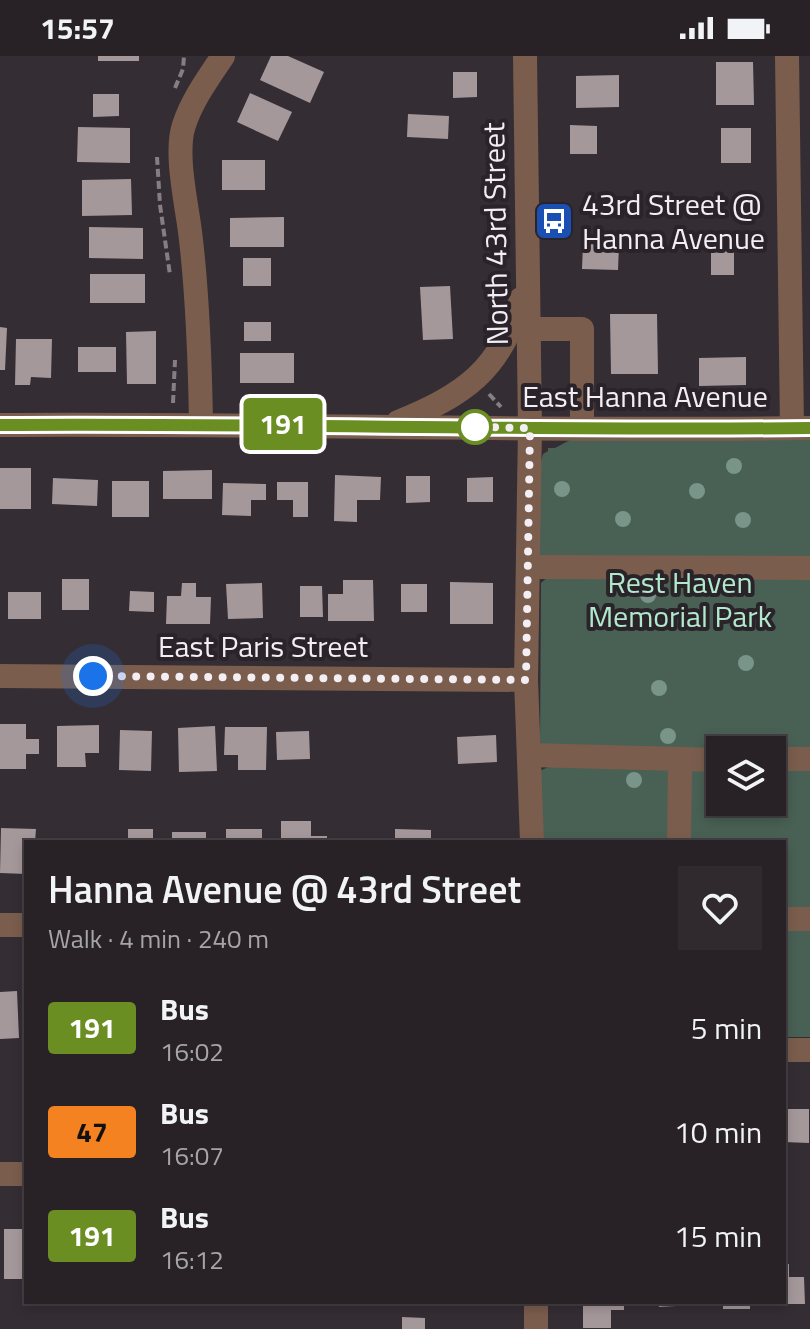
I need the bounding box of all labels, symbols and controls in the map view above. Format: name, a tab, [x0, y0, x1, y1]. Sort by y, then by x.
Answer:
text: 15:57	[40, 5, 115, 51]
street label: North 43rd Street	[470, 122, 520, 346]
place label: 43rd Street @ Hanna Avenue	[582, 181, 765, 261]
bus stop icon: 43rd Street @ Hanna Avenue	[533, 200, 575, 242]
street label: East Hanna Avenue	[522, 373, 768, 419]
line badge: 191	[237, 398, 329, 450]
text: 191	[259, 402, 307, 445]
unlabelled marker	[458, 410, 492, 444]
park label: Rest Haven Memorial Park	[588, 559, 772, 639]
street label: East Paris Street	[158, 623, 369, 669]
your location	[73, 656, 113, 696]
map controls	[706, 736, 786, 816]
button: layers	[706, 736, 786, 816]
text: Hanna Avenue @ 43rd Street	[48, 860, 521, 918]
button: heart	[678, 866, 762, 950]
text: Walk · 4 min · 240 m	[48, 919, 269, 958]
text: Bus	[160, 986, 209, 1032]
text: 5 min	[691, 1005, 762, 1051]
text: 191	[68, 1006, 116, 1049]
text: 16:02	[160, 1032, 224, 1071]
text: Bus	[160, 1090, 209, 1136]
text: 10 min	[674, 1109, 762, 1155]
text: 47	[76, 1110, 108, 1153]
text: 16:07	[160, 1136, 224, 1175]
text: Bus	[160, 1194, 209, 1240]
text: 15 min	[674, 1213, 762, 1259]
text: 191	[68, 1214, 116, 1257]
text: 16:12	[160, 1240, 224, 1279]

